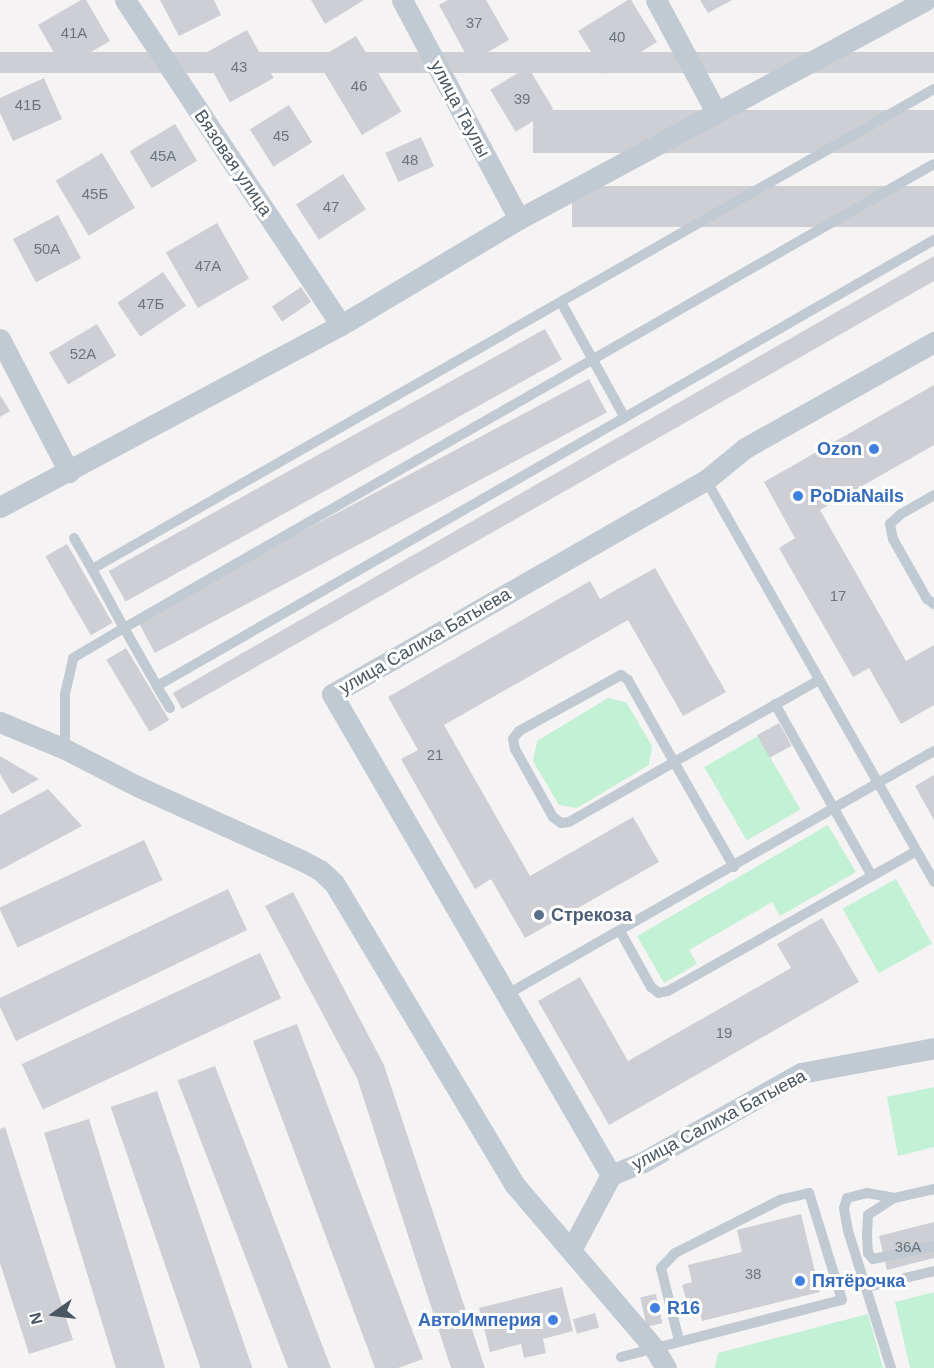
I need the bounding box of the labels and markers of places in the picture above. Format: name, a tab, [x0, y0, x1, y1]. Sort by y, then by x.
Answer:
place label: Ozon	[817, 438, 862, 460]
marker: Ozon	[867, 442, 881, 456]
place label: PoDiaNails	[810, 485, 904, 507]
marker: PoDiaNails	[791, 489, 805, 503]
place label: Стрекоза	[551, 904, 632, 926]
marker: Стрекоза	[532, 908, 546, 922]
place label: Пятёрочка	[812, 1270, 905, 1292]
marker: Пятёрочка	[793, 1274, 807, 1288]
place label: R16	[667, 1297, 700, 1319]
marker: R16	[648, 1301, 662, 1315]
place label: АвтоИмперия	[418, 1309, 541, 1331]
marker: АвтоИмперия	[546, 1313, 560, 1327]

